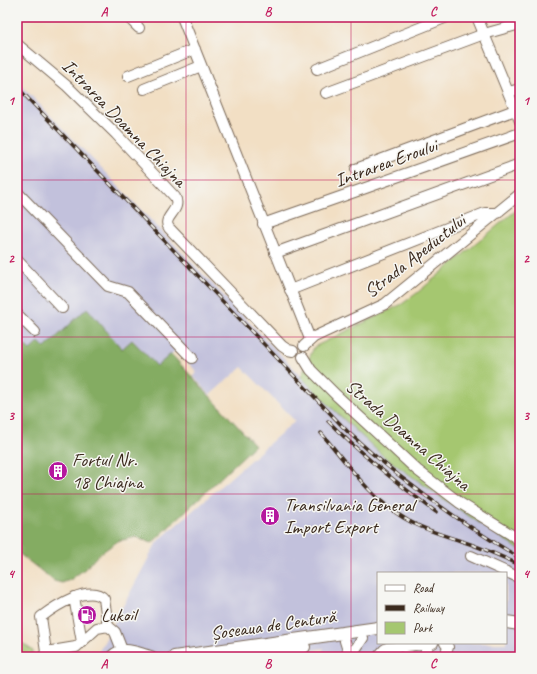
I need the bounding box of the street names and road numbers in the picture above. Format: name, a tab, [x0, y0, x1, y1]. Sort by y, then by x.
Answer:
street label: Intrarea Doamna Chiajna	[57, 54, 193, 194]
street label: Intrarea Eroului	[332, 133, 443, 193]
street label: Strada Apeductului	[359, 207, 473, 303]
street label: Strada Doamna Chiajna	[341, 374, 476, 497]
street label: Șoseaua de Centură	[209, 604, 339, 646]

